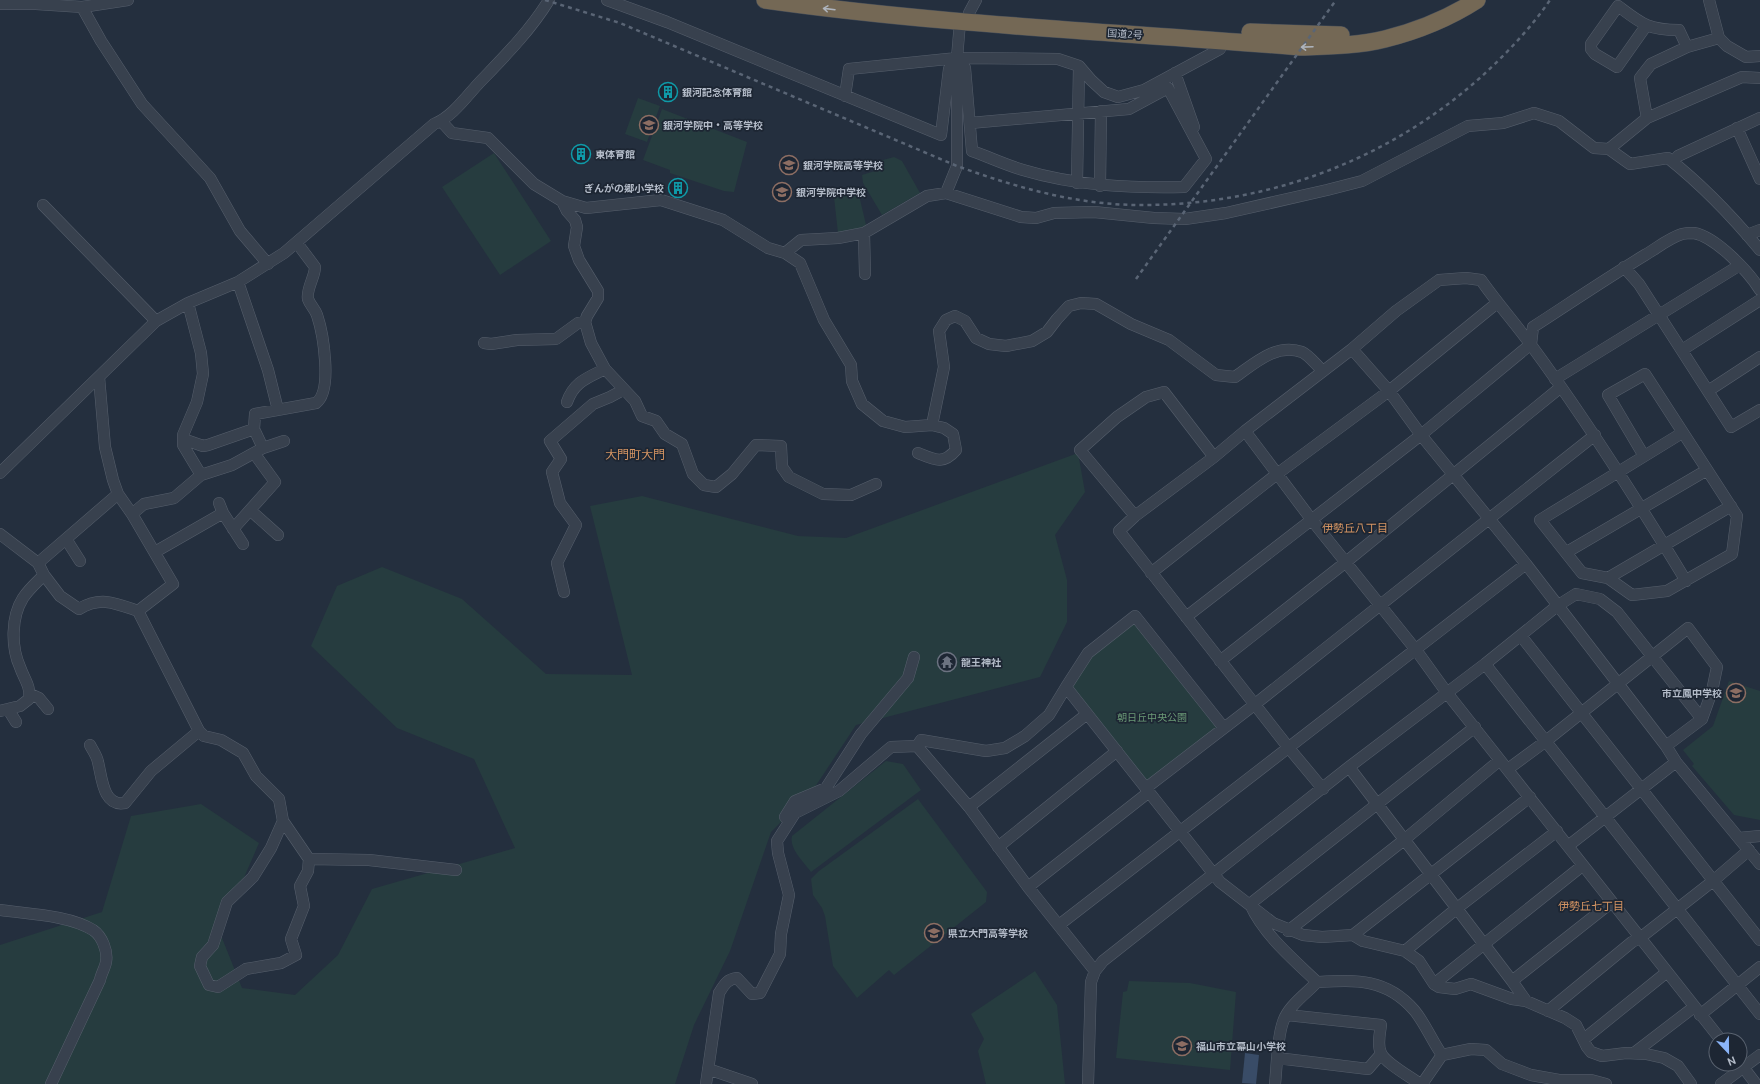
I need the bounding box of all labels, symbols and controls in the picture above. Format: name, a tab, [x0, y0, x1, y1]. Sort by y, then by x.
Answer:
one-way arrow	[823, 5, 836, 13]
street label: 国道2号	[1107, 27, 1143, 41]
one-way arrow	[1301, 43, 1314, 51]
building icon: 銀河記念体育館	[657, 81, 679, 103]
place label: 銀河記念体育館	[682, 87, 752, 98]
school or university icon: 銀河学院中・高等学校	[638, 114, 660, 136]
place label: 銀河学院中・高等学校	[663, 120, 763, 131]
building icon: 東体育館	[570, 143, 592, 165]
place label: 東体育館	[595, 149, 635, 160]
school or university icon: 銀河学院高等学校	[778, 154, 800, 176]
place label: 銀河学院高等学校	[803, 160, 883, 171]
building icon: ぎんがの郷小学校	[667, 177, 689, 199]
school or university icon: 銀河学院中学校	[771, 181, 793, 203]
place label: ぎんがの郷小学校	[584, 183, 664, 194]
place label: 銀河学院中学校	[796, 187, 866, 198]
district label: 大門町大門	[605, 448, 665, 461]
district label: 伊勢丘八丁目	[1322, 522, 1388, 534]
temple icon: 龍王神社	[936, 651, 958, 673]
place label: 龍王神社	[961, 657, 1002, 668]
school or university icon: 市立鳳中学校	[1725, 682, 1747, 704]
place label: 市立鳳中学校	[1662, 688, 1722, 699]
park label: 朝日丘中央公園	[1117, 712, 1187, 723]
district label: 伊勢丘七丁目	[1558, 900, 1624, 912]
school or university icon: 県立大門高等学校	[923, 922, 945, 944]
place label: 県立大門高等学校	[948, 928, 1028, 939]
north arrow	[1708, 1032, 1748, 1072]
school or university icon: 福山市立幕山小学校	[1171, 1035, 1193, 1057]
place label: 福山市立幕山小学校	[1196, 1041, 1286, 1052]
text: N	[1726, 1054, 1738, 1068]

